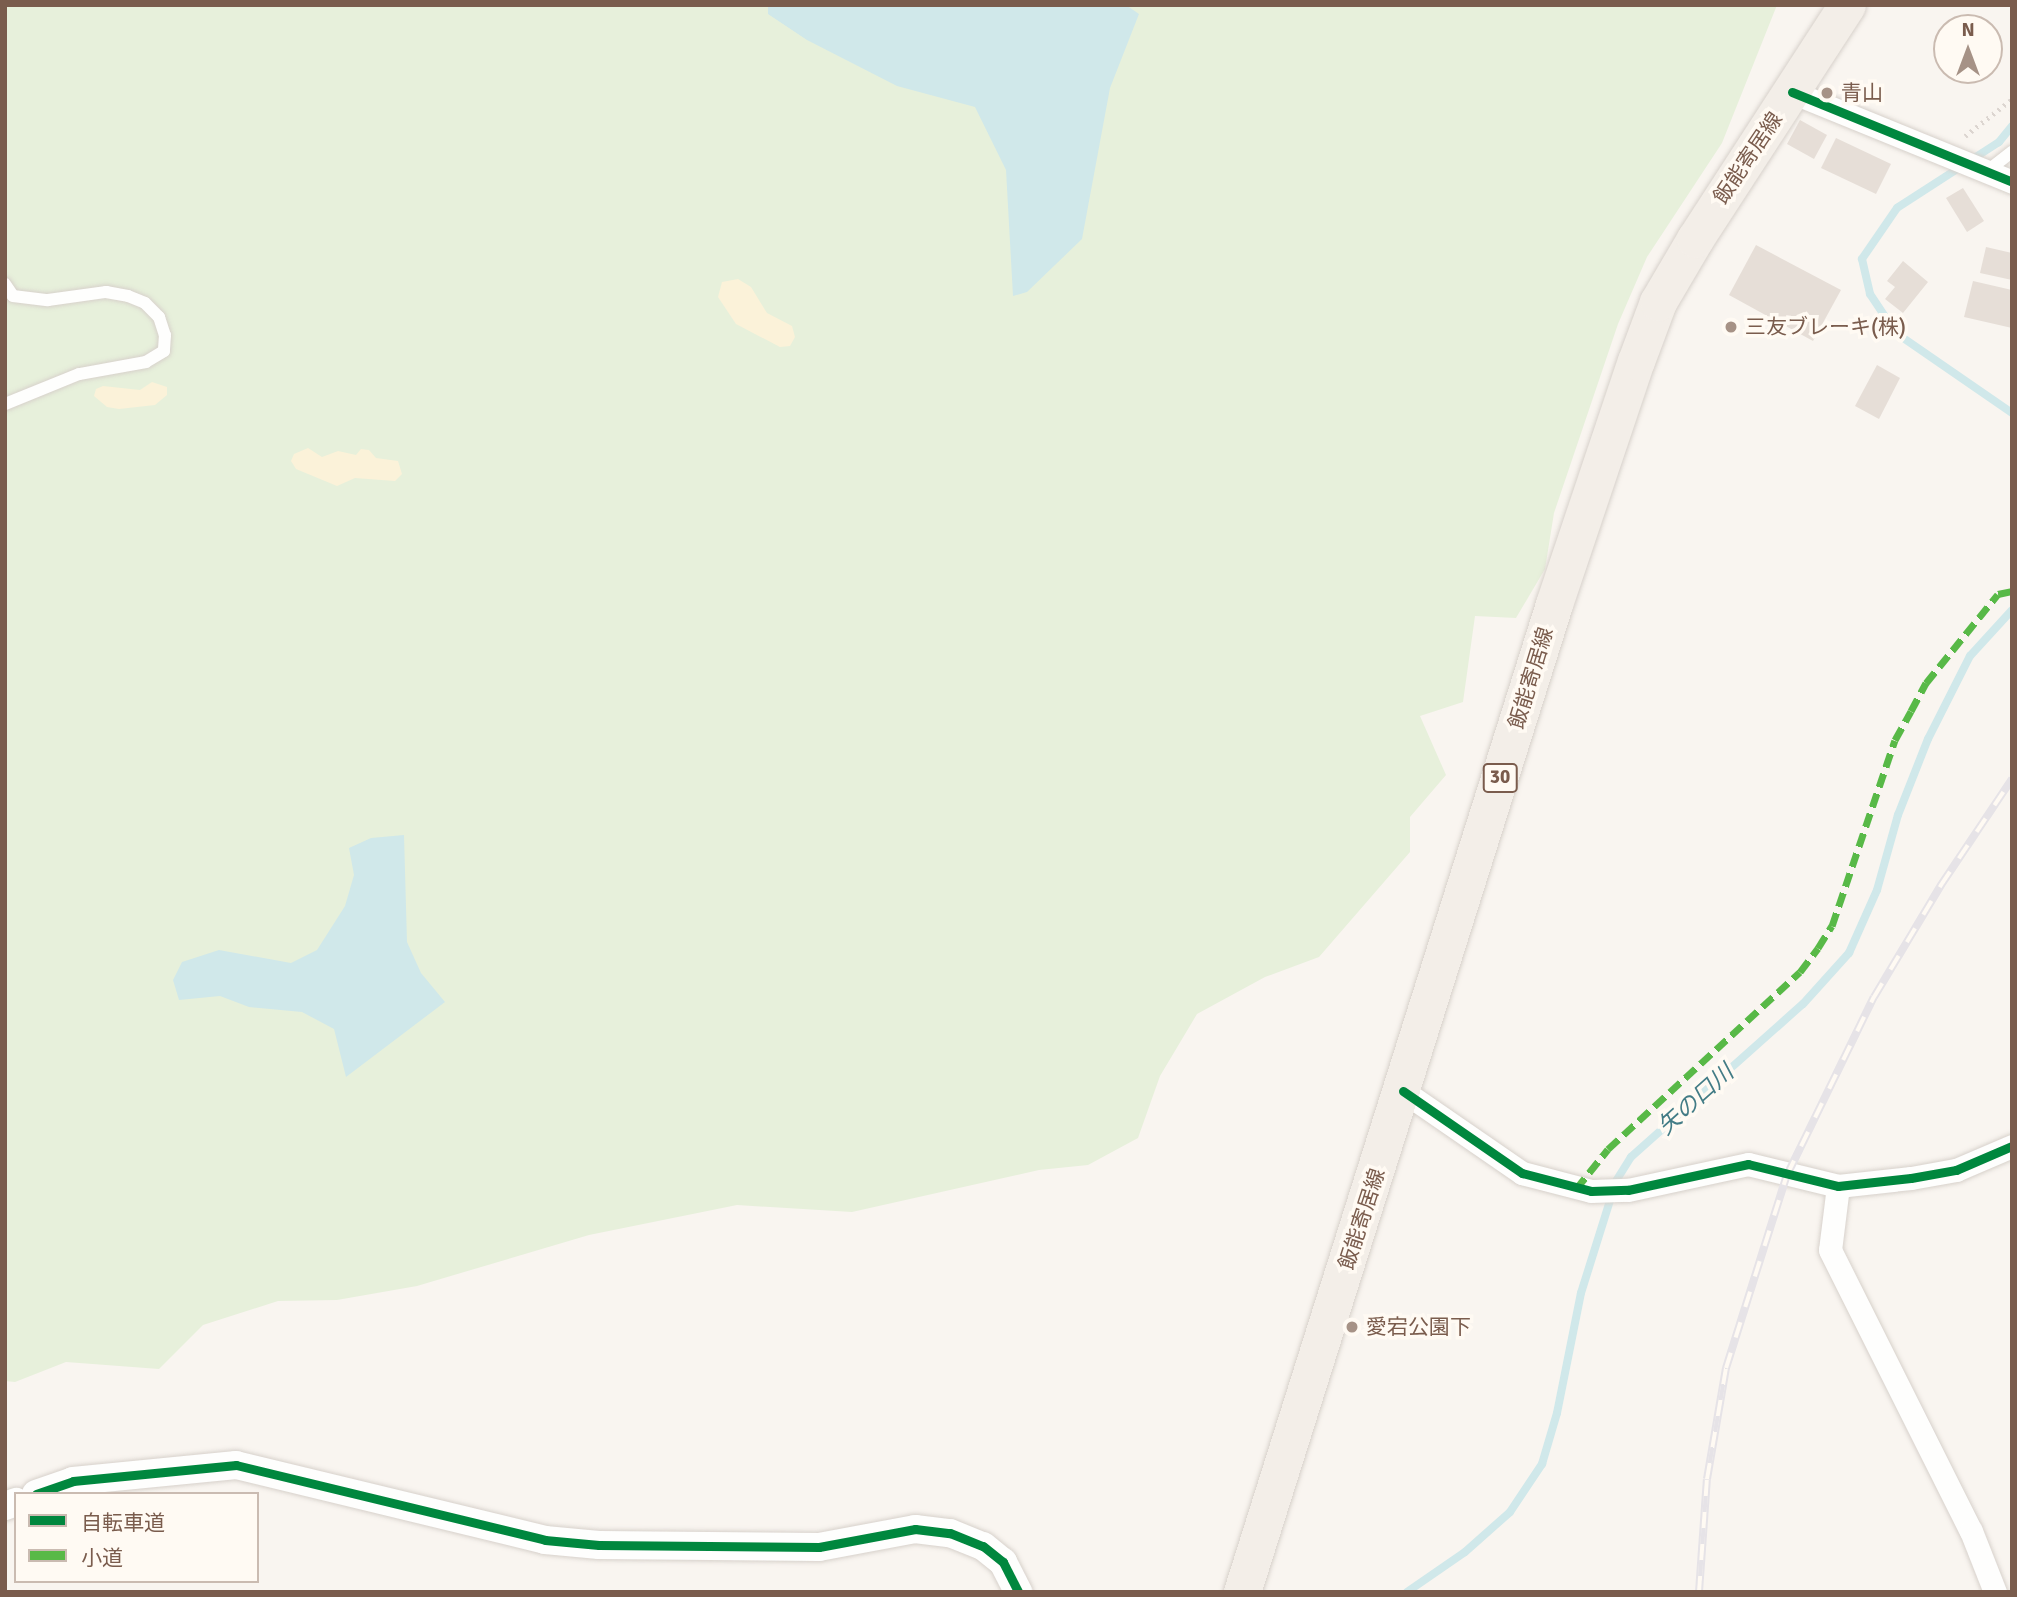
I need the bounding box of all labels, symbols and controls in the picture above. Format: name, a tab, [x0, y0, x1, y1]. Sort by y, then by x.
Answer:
north arrow	[1933, 14, 2003, 84]
text: N	[1961, 18, 1975, 42]
place label: 青山	[1841, 80, 1883, 106]
marker: 青山	[1819, 85, 1835, 101]
street label: 飯能寄居線	[1708, 107, 1788, 209]
place label: 三友ブレーキ(株)	[1745, 314, 1906, 340]
marker: 三友ブレーキ(株)	[1723, 319, 1739, 335]
street label: 飯能寄居線	[1504, 624, 1558, 732]
road number: 30	[1482, 762, 1518, 793]
water label: 矢の口川	[1653, 1059, 1739, 1141]
street label: 飯能寄居線	[1334, 1165, 1390, 1273]
place label: 愛宕公園下	[1366, 1314, 1471, 1340]
marker: 愛宕公園下	[1344, 1319, 1360, 1335]
legend	[14, 1492, 259, 1583]
text: 自転車道	[81, 1510, 165, 1536]
text: 小道	[81, 1545, 123, 1571]

